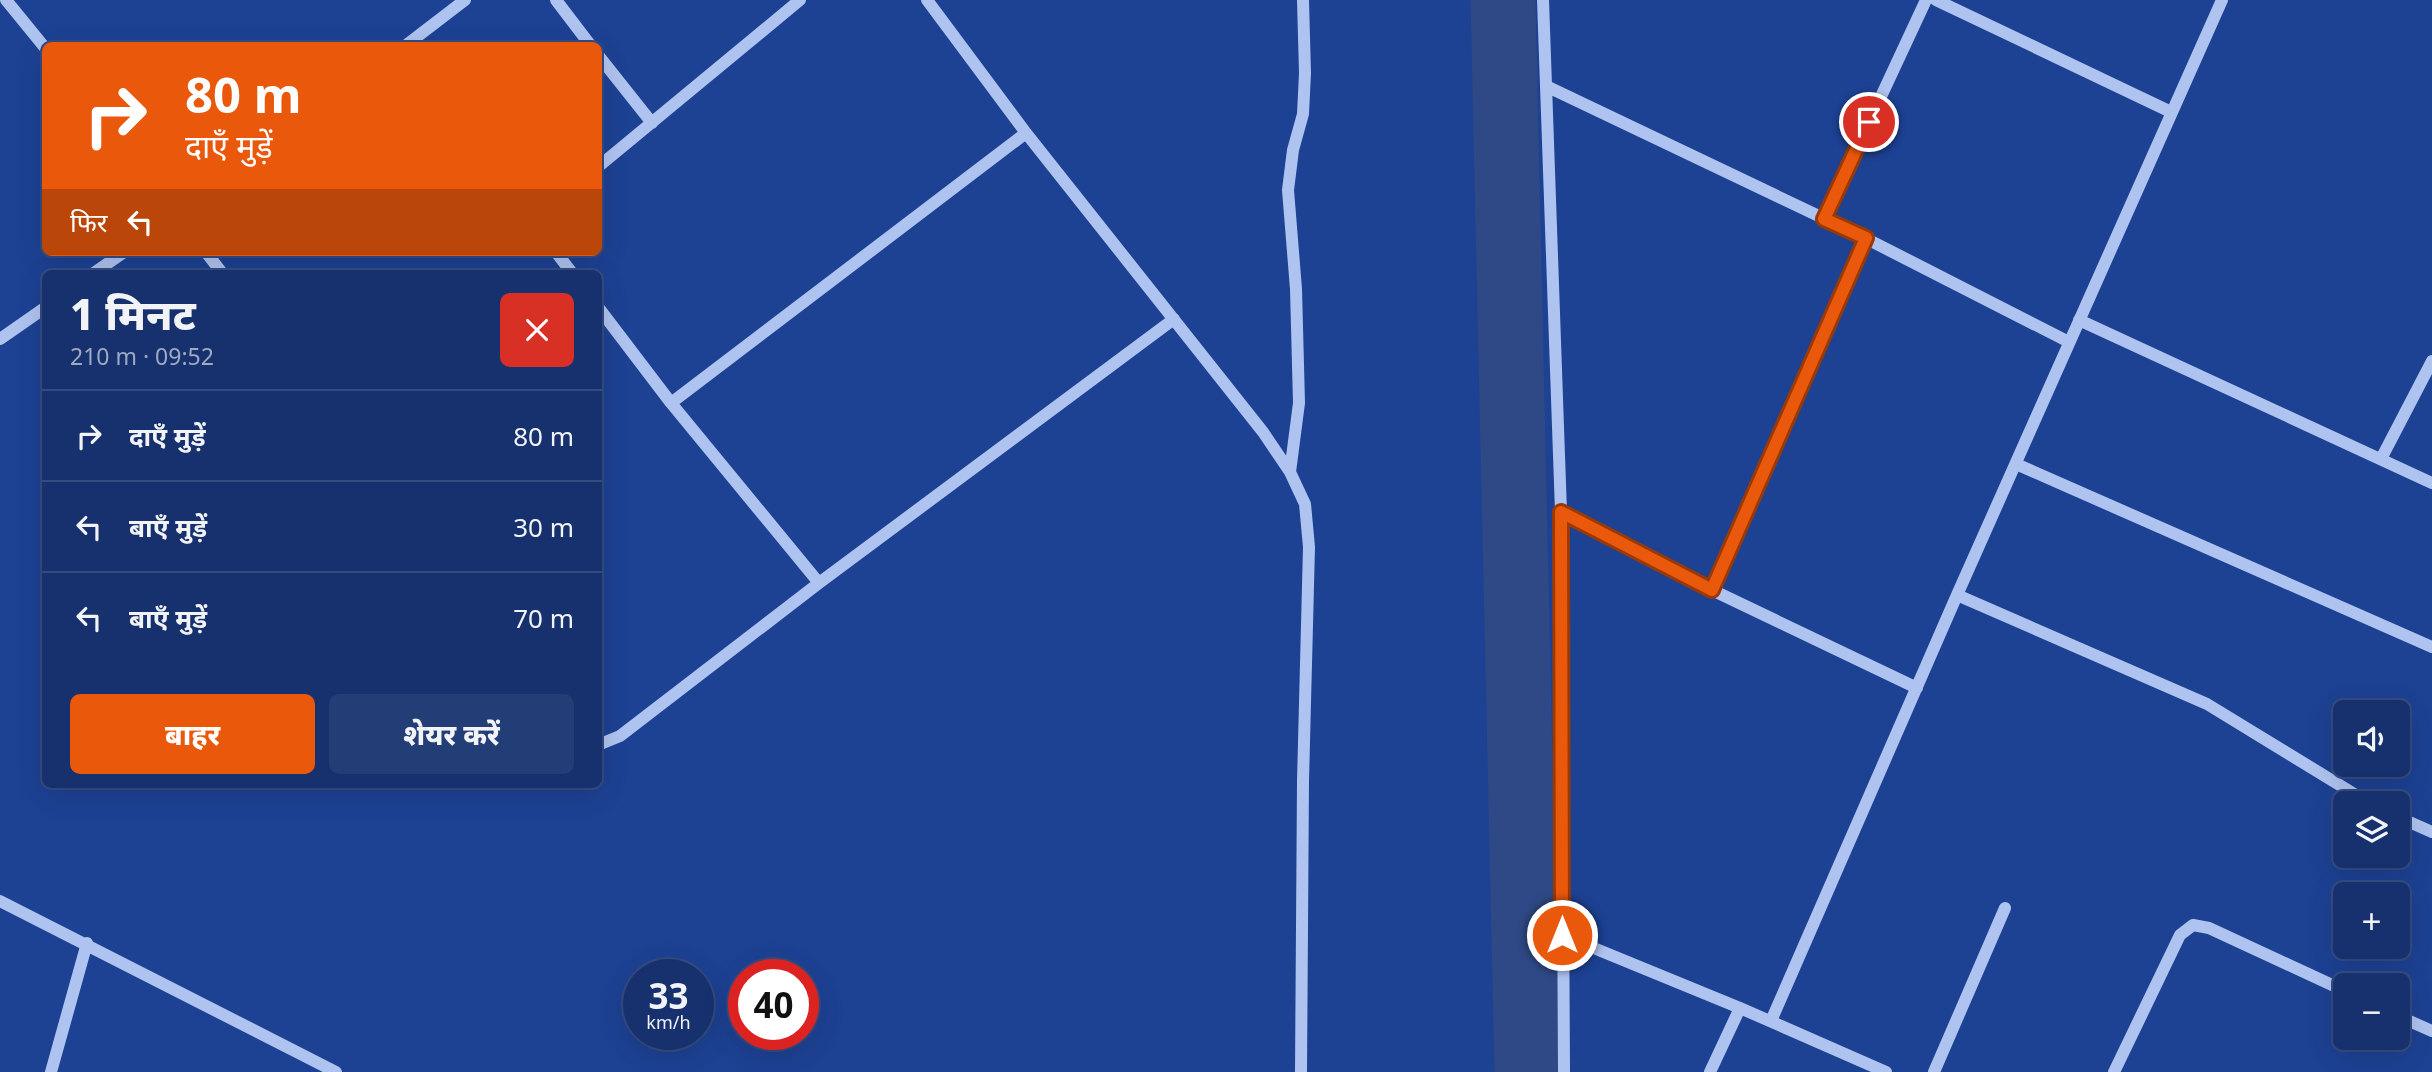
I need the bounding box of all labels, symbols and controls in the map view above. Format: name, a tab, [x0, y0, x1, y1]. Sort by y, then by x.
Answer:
text: 80 m	[185, 61, 302, 127]
icon: right	[70, 70, 161, 161]
pin	[1839, 92, 1899, 152]
icon: arrive	[1850, 103, 1888, 141]
text: दाएँ मुड़ें	[185, 124, 273, 167]
icon: left	[121, 203, 159, 241]
text: फिर	[70, 204, 107, 240]
text: 1 मिनट	[70, 285, 196, 342]
button: close	[500, 293, 574, 367]
text: 210 m · 09:52	[70, 340, 214, 372]
icon: right	[70, 417, 108, 455]
text: दाएँ मुड़ें	[129, 418, 206, 454]
text: 80 m	[513, 418, 574, 454]
icon: left	[70, 508, 108, 546]
text: बाएँ मुड़ें	[129, 509, 207, 545]
text: 30 m	[513, 509, 574, 545]
icon: left	[70, 599, 108, 637]
text: बाएँ मुड़ें	[129, 600, 207, 636]
text: 70 m	[513, 600, 574, 636]
button: बाहर	[70, 694, 315, 774]
button: शेयर करें	[329, 694, 574, 774]
map controls	[2333, 700, 2410, 1050]
button: sound	[2333, 700, 2410, 777]
button: layers	[2333, 791, 2410, 868]
button: +	[2333, 882, 2410, 959]
position arrow	[1525, 898, 1599, 972]
speed limit sign: 40	[728, 959, 819, 1050]
text: 33	[648, 972, 689, 1019]
button: −	[2333, 973, 2410, 1050]
text: km/h	[646, 1010, 691, 1034]

